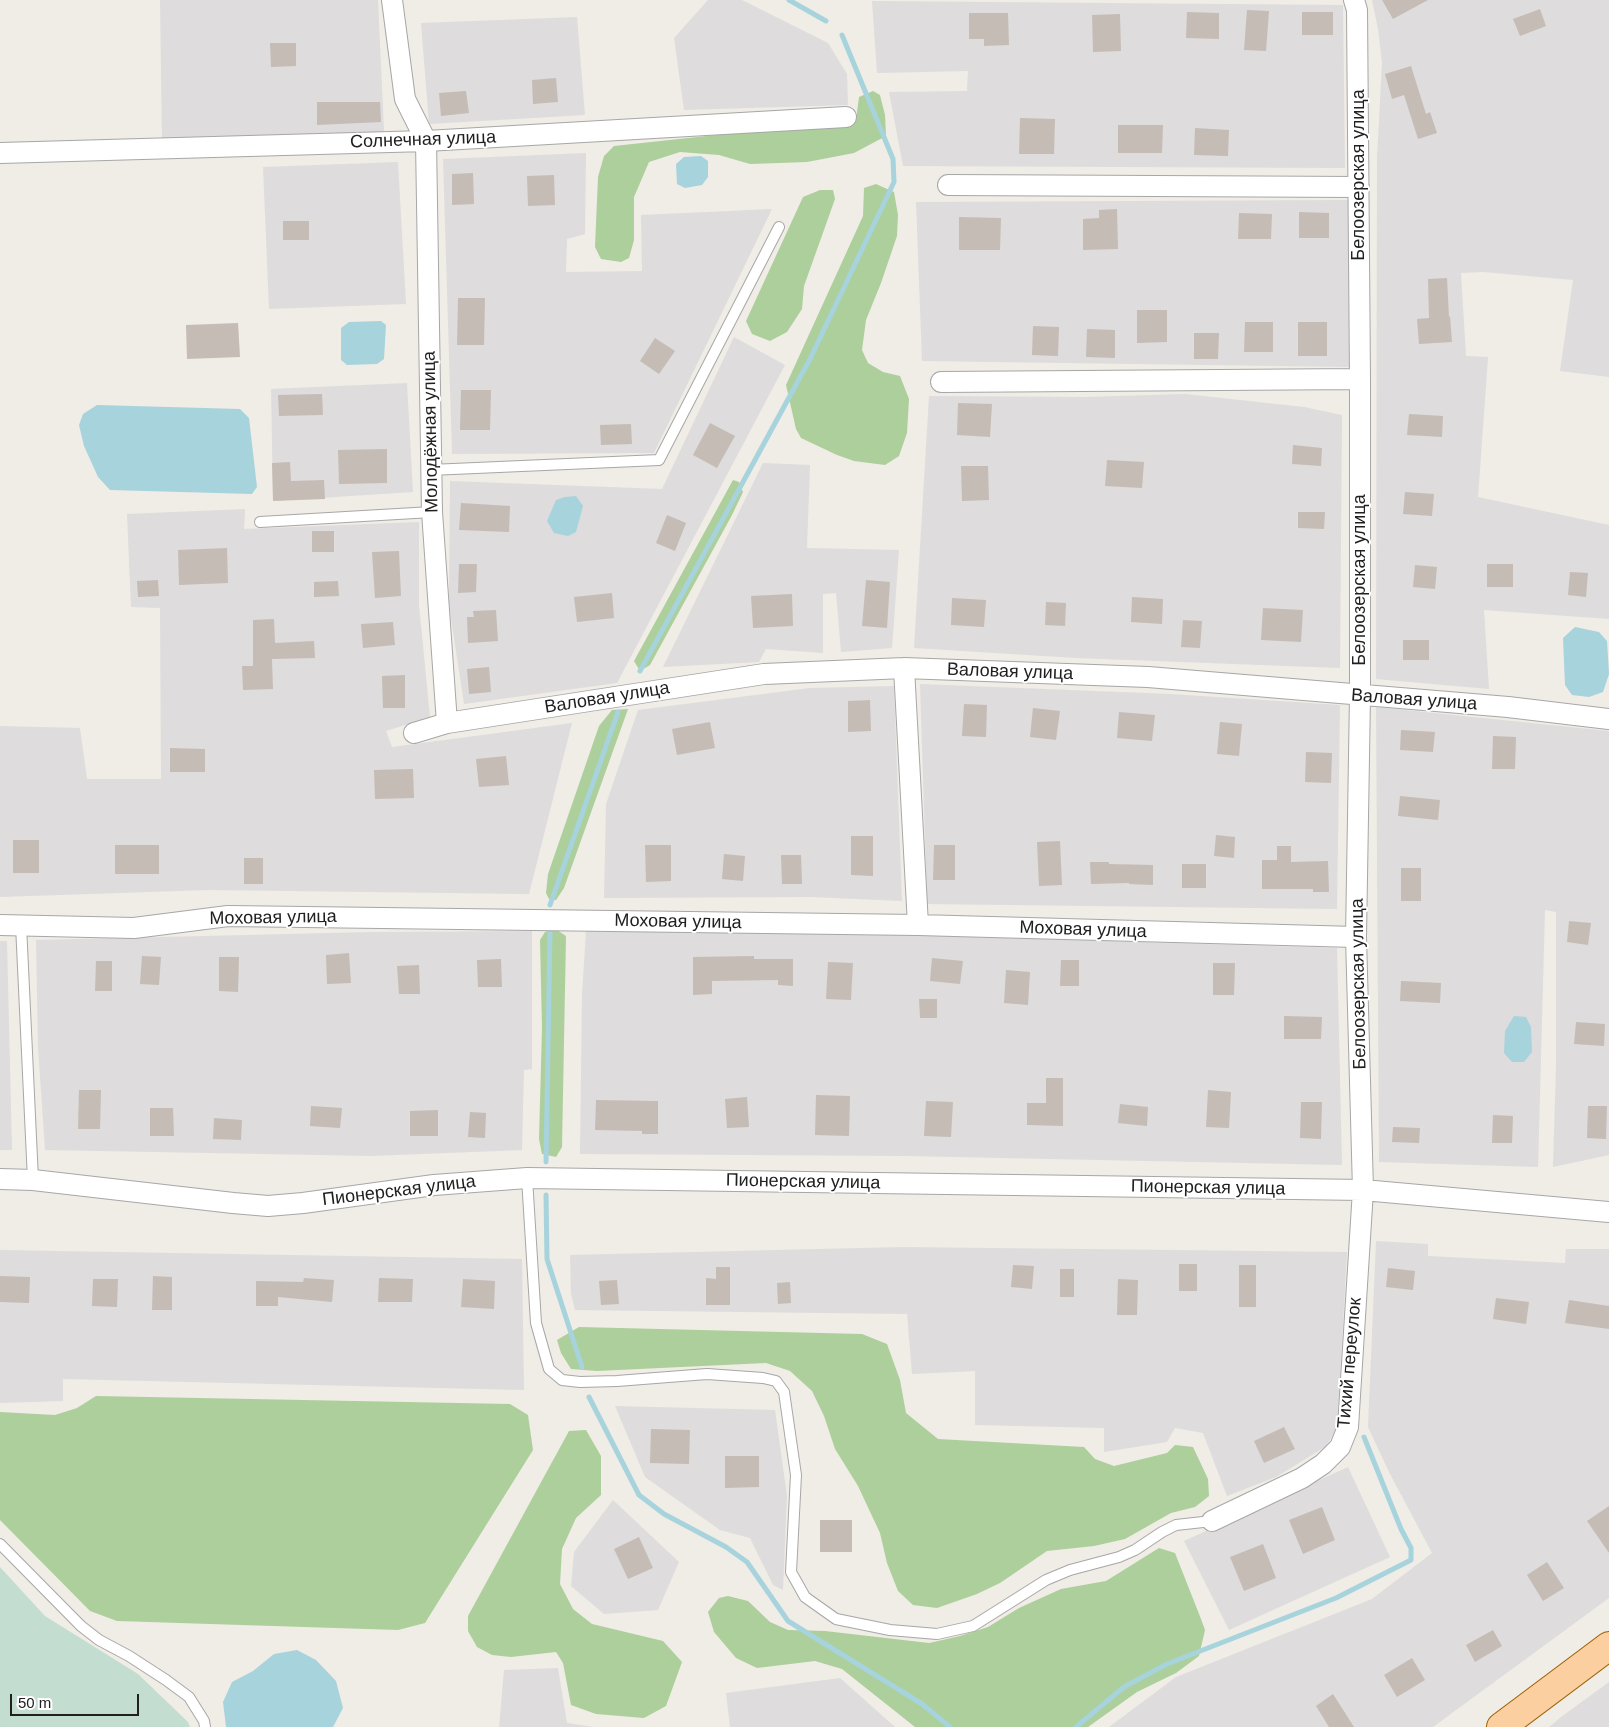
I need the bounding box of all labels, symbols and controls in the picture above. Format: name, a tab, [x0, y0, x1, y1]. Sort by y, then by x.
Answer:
street label: Белоозерская улица	[1348, 89, 1370, 261]
street label: Солнечная улица	[350, 127, 496, 153]
street label: Молодёжная улица	[419, 351, 443, 513]
street label: Белоозерская улица	[1349, 494, 1371, 666]
street label: Валовая улица	[946, 659, 1074, 685]
street label: Валовая улица	[543, 677, 671, 719]
street label: Валовая улица	[1350, 685, 1478, 715]
street label: Белоозерская улица	[1347, 898, 1371, 1070]
street label: Моховая улица	[209, 906, 337, 930]
street label: Моховая улица	[614, 910, 742, 934]
street label: Моховая улица	[1019, 917, 1147, 943]
street label: Пионерская улица	[726, 1170, 880, 1194]
street label: Пионерская улица	[321, 1171, 477, 1211]
street label: Пионерская улица	[1131, 1176, 1285, 1200]
street label: Тихий переулок	[1334, 1297, 1366, 1429]
scale bar	[12, 1684, 141, 1716]
text: 50 m	[18, 1694, 51, 1711]

